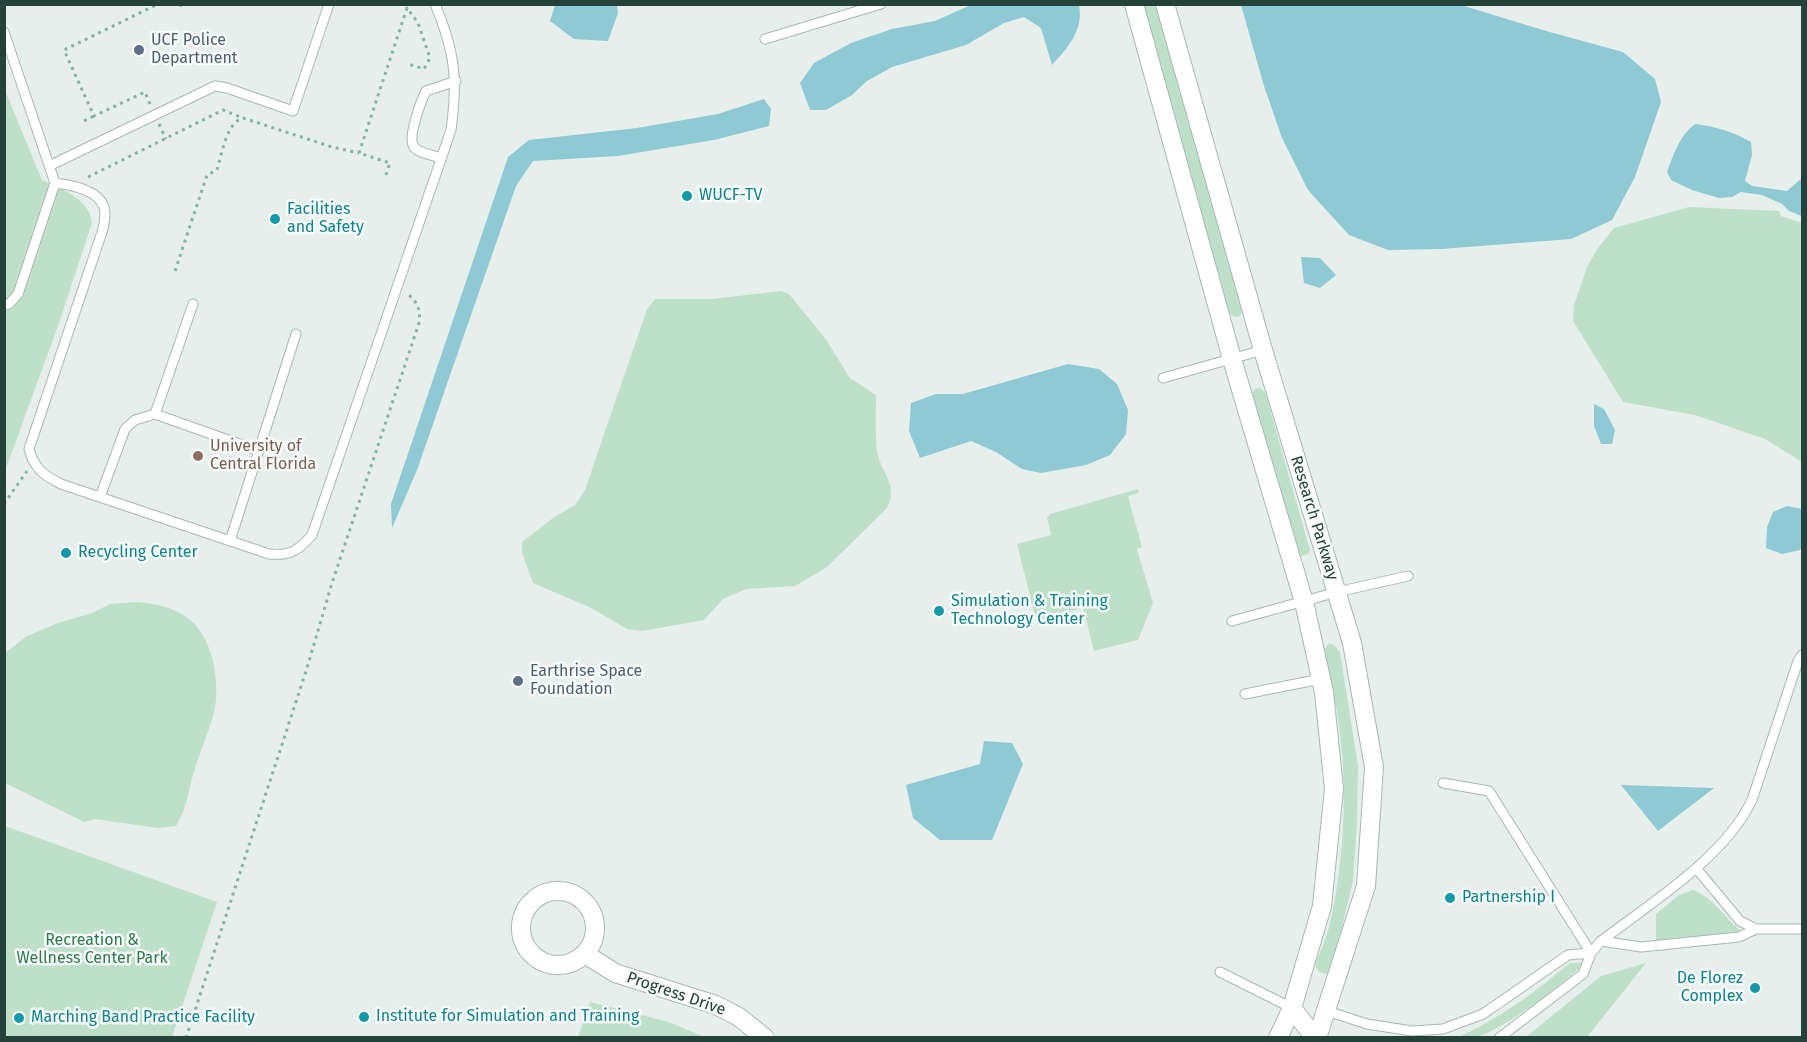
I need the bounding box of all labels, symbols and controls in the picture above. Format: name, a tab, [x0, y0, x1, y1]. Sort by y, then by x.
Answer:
place label: UCF Police Department	[151, 31, 238, 69]
marker: UCF Police Department	[132, 43, 146, 57]
place label: WUCF-TV	[699, 186, 762, 206]
marker: WUCF-TV	[680, 189, 694, 203]
place label: Facilities and Safety	[287, 200, 364, 238]
marker: Facilities and Safety	[268, 212, 282, 226]
place label: University of Central Florida	[210, 437, 316, 475]
marker: University of Central Florida	[191, 449, 205, 463]
street label: Research Parkway	[1286, 454, 1342, 582]
place label: Recycling Center	[78, 543, 198, 563]
marker: Recycling Center	[59, 546, 73, 560]
place label: Simulation & Training Technology Center	[951, 592, 1108, 630]
marker: Simulation & Training Technology Center	[932, 604, 946, 618]
place label: Earthrise Space Foundation	[530, 662, 642, 700]
marker: Earthrise Space Foundation	[511, 674, 525, 688]
place label: Partnership I	[1462, 888, 1555, 908]
marker: Partnership I	[1443, 891, 1457, 905]
park label: Recreation & Wellness Center Park	[16, 931, 168, 969]
street label: Progress Drive	[624, 968, 728, 1020]
place label: De Florez Complex	[1677, 969, 1743, 1007]
marker: De Florez Complex	[1748, 981, 1762, 995]
place label: Institute for Simulation and Training	[376, 1007, 639, 1027]
place label: Marching Band Practice Facility	[31, 1008, 255, 1028]
marker: Institute for Simulation and Training	[357, 1010, 371, 1024]
marker: Marching Band Practice Facility	[12, 1011, 26, 1025]

